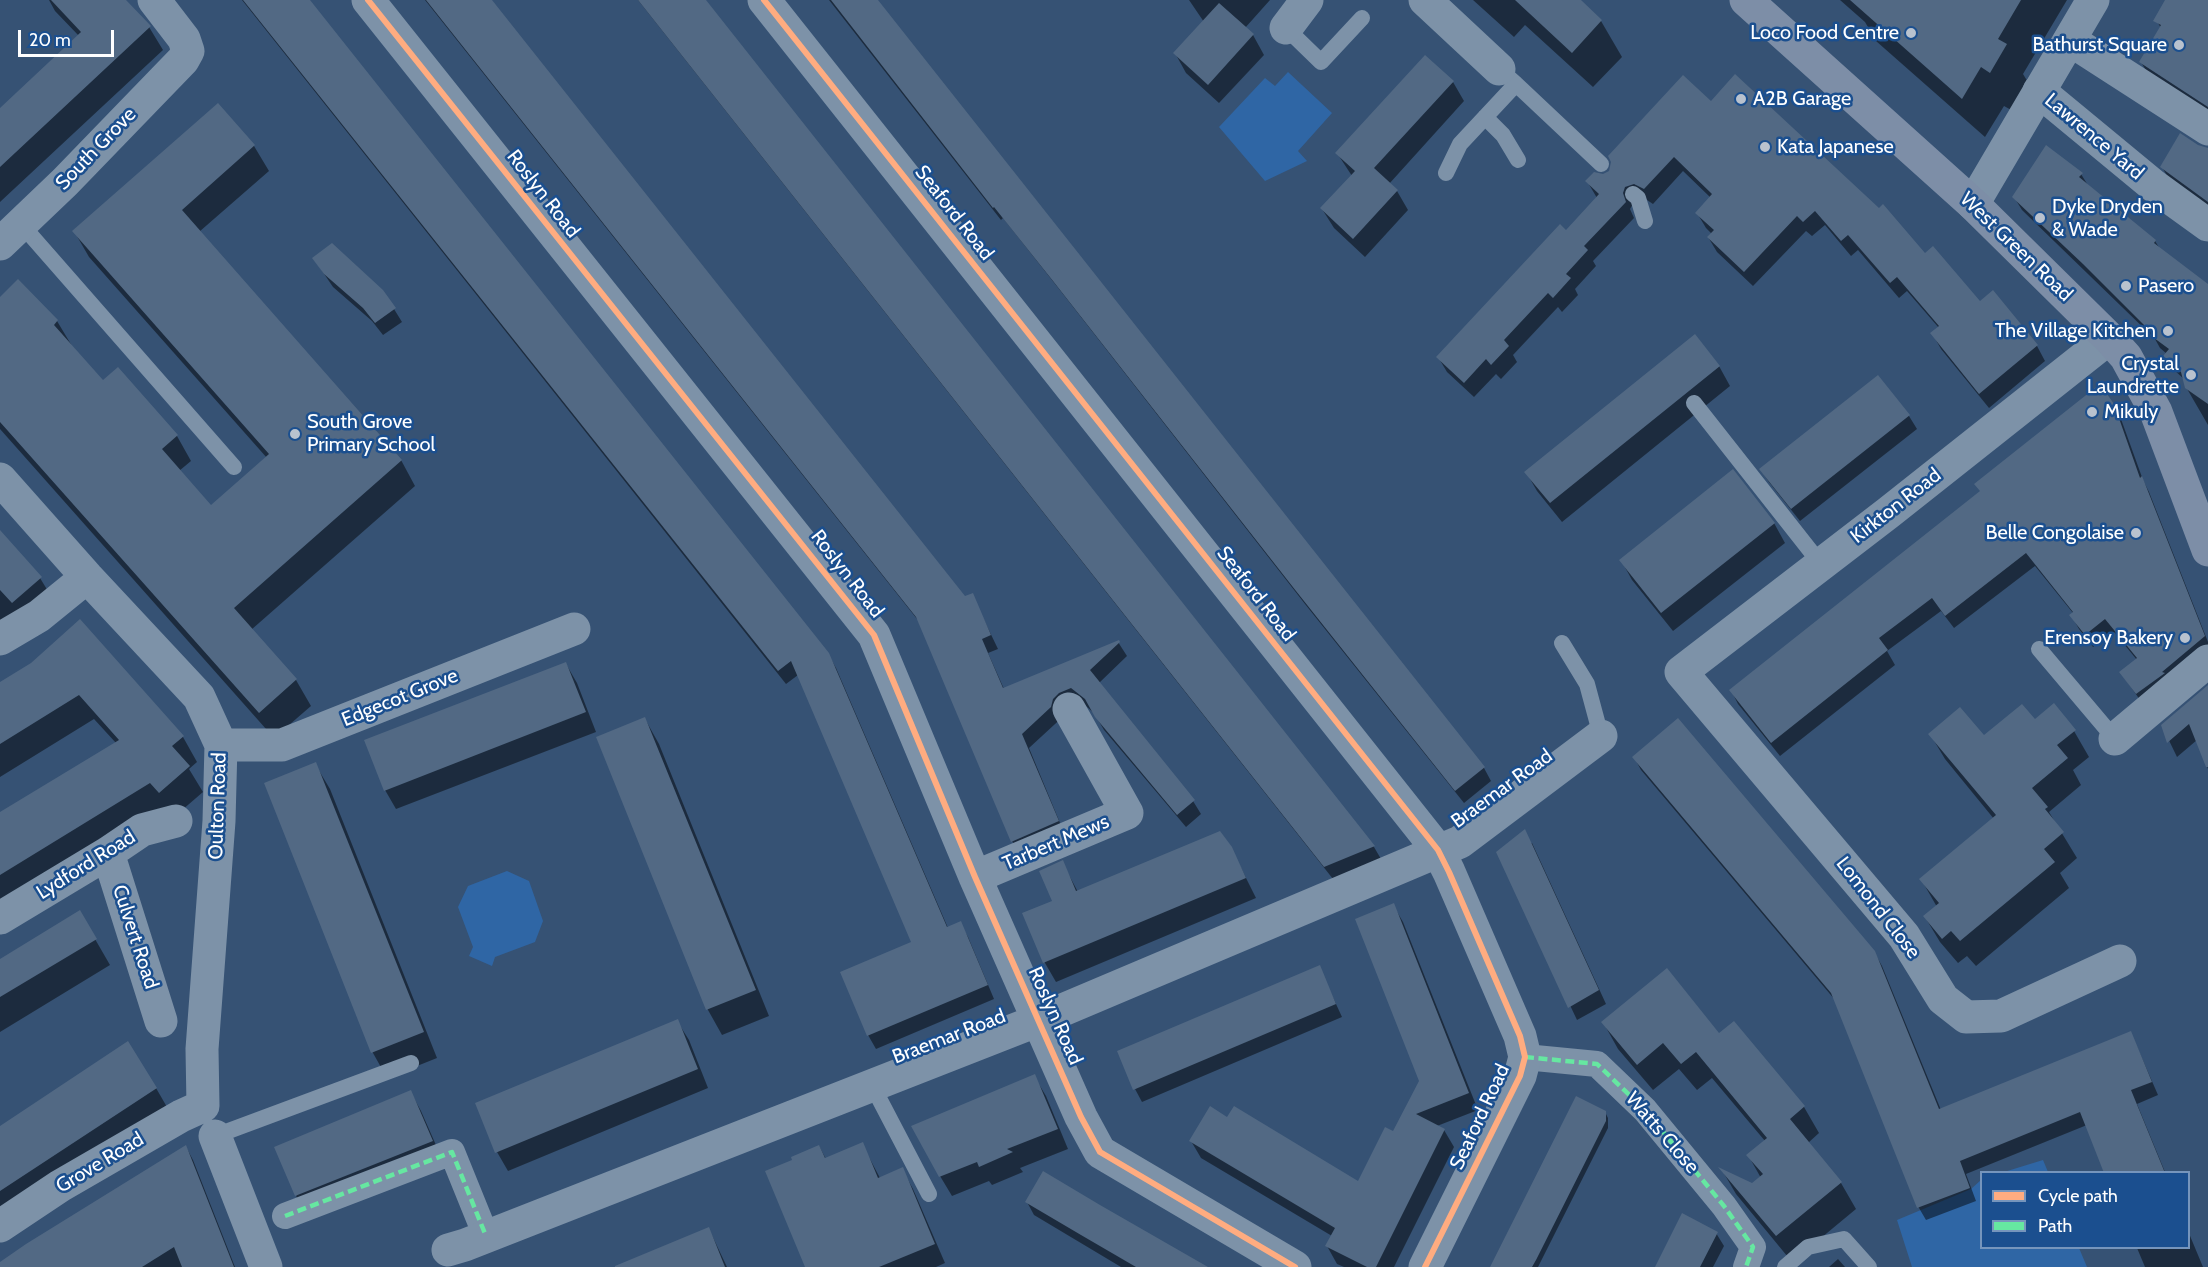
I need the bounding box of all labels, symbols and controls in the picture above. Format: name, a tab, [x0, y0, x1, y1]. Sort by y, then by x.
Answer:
scale bar	[21, 18, 117, 56]
place label: Loco Food Centre	[1750, 21, 1899, 45]
marker: Loco Food Centre	[1904, 26, 1918, 40]
text: 20 m	[29, 29, 71, 51]
place label: Bathurst Square	[2033, 33, 2167, 57]
marker: Bathurst Square	[2172, 38, 2186, 52]
place label: A2B Garage	[1753, 87, 1851, 111]
street label: Lawrence Yard	[2040, 89, 2148, 185]
marker: A2B Garage	[1734, 92, 1748, 106]
street label: South Grove	[51, 103, 141, 195]
place label: Kata Japanese	[1777, 135, 1894, 159]
marker: Kata Japanese	[1758, 140, 1772, 154]
street label: Roslyn Road	[501, 145, 585, 243]
street label: Seaford Road	[909, 161, 999, 265]
street label: West Green Road	[1955, 187, 2077, 307]
place label: Dyke Dryden & Wade	[2052, 195, 2163, 242]
marker: Dyke Dryden & Wade	[2033, 211, 2047, 225]
place label: Pasero	[2138, 274, 2194, 298]
marker: Pasero	[2119, 279, 2133, 293]
place label: The Village Kitchen	[1995, 319, 2156, 343]
marker: The Village Kitchen	[2161, 324, 2175, 338]
place label: Crystal Laundrette	[2087, 352, 2179, 399]
marker: Crystal Laundrette	[2184, 368, 2198, 382]
place label: Mikuly	[2104, 400, 2158, 424]
marker: Mikuly	[2085, 405, 2099, 419]
place label: South Grove Primary School	[307, 410, 435, 457]
marker: South Grove Primary School	[288, 427, 302, 441]
street label: Kirkton Road	[1846, 463, 1946, 549]
place label: Belle Congolaise	[1985, 521, 2124, 545]
street label: Roslyn Road	[805, 525, 889, 623]
marker: Belle Congolaise	[2129, 526, 2143, 540]
street label: Seaford Road	[1211, 542, 1301, 646]
place label: Erensoy Bakery	[2044, 626, 2173, 650]
marker: Erensoy Bakery	[2178, 631, 2192, 645]
street label: Edgecot Grove	[338, 664, 462, 732]
street label: Braemar Road	[1447, 744, 1557, 834]
street label: Oulton Road	[204, 752, 232, 860]
street label: Tarbert Mews	[999, 810, 1113, 876]
street label: Lydford Road	[32, 825, 140, 905]
street label: Lomond Close	[1831, 852, 1925, 964]
street label: Culvert Road	[107, 882, 163, 992]
street label: Roslyn Road	[1023, 963, 1087, 1069]
street label: Braemar Road	[889, 1004, 1009, 1070]
street label: Seaford Road	[1445, 1060, 1515, 1174]
street label: Watts Close	[1620, 1087, 1704, 1179]
street label: Grove Road	[52, 1127, 148, 1199]
legend	[1980, 1171, 2190, 1249]
text: Cycle path	[2038, 1185, 2118, 1207]
text: Path	[2038, 1215, 2072, 1237]

